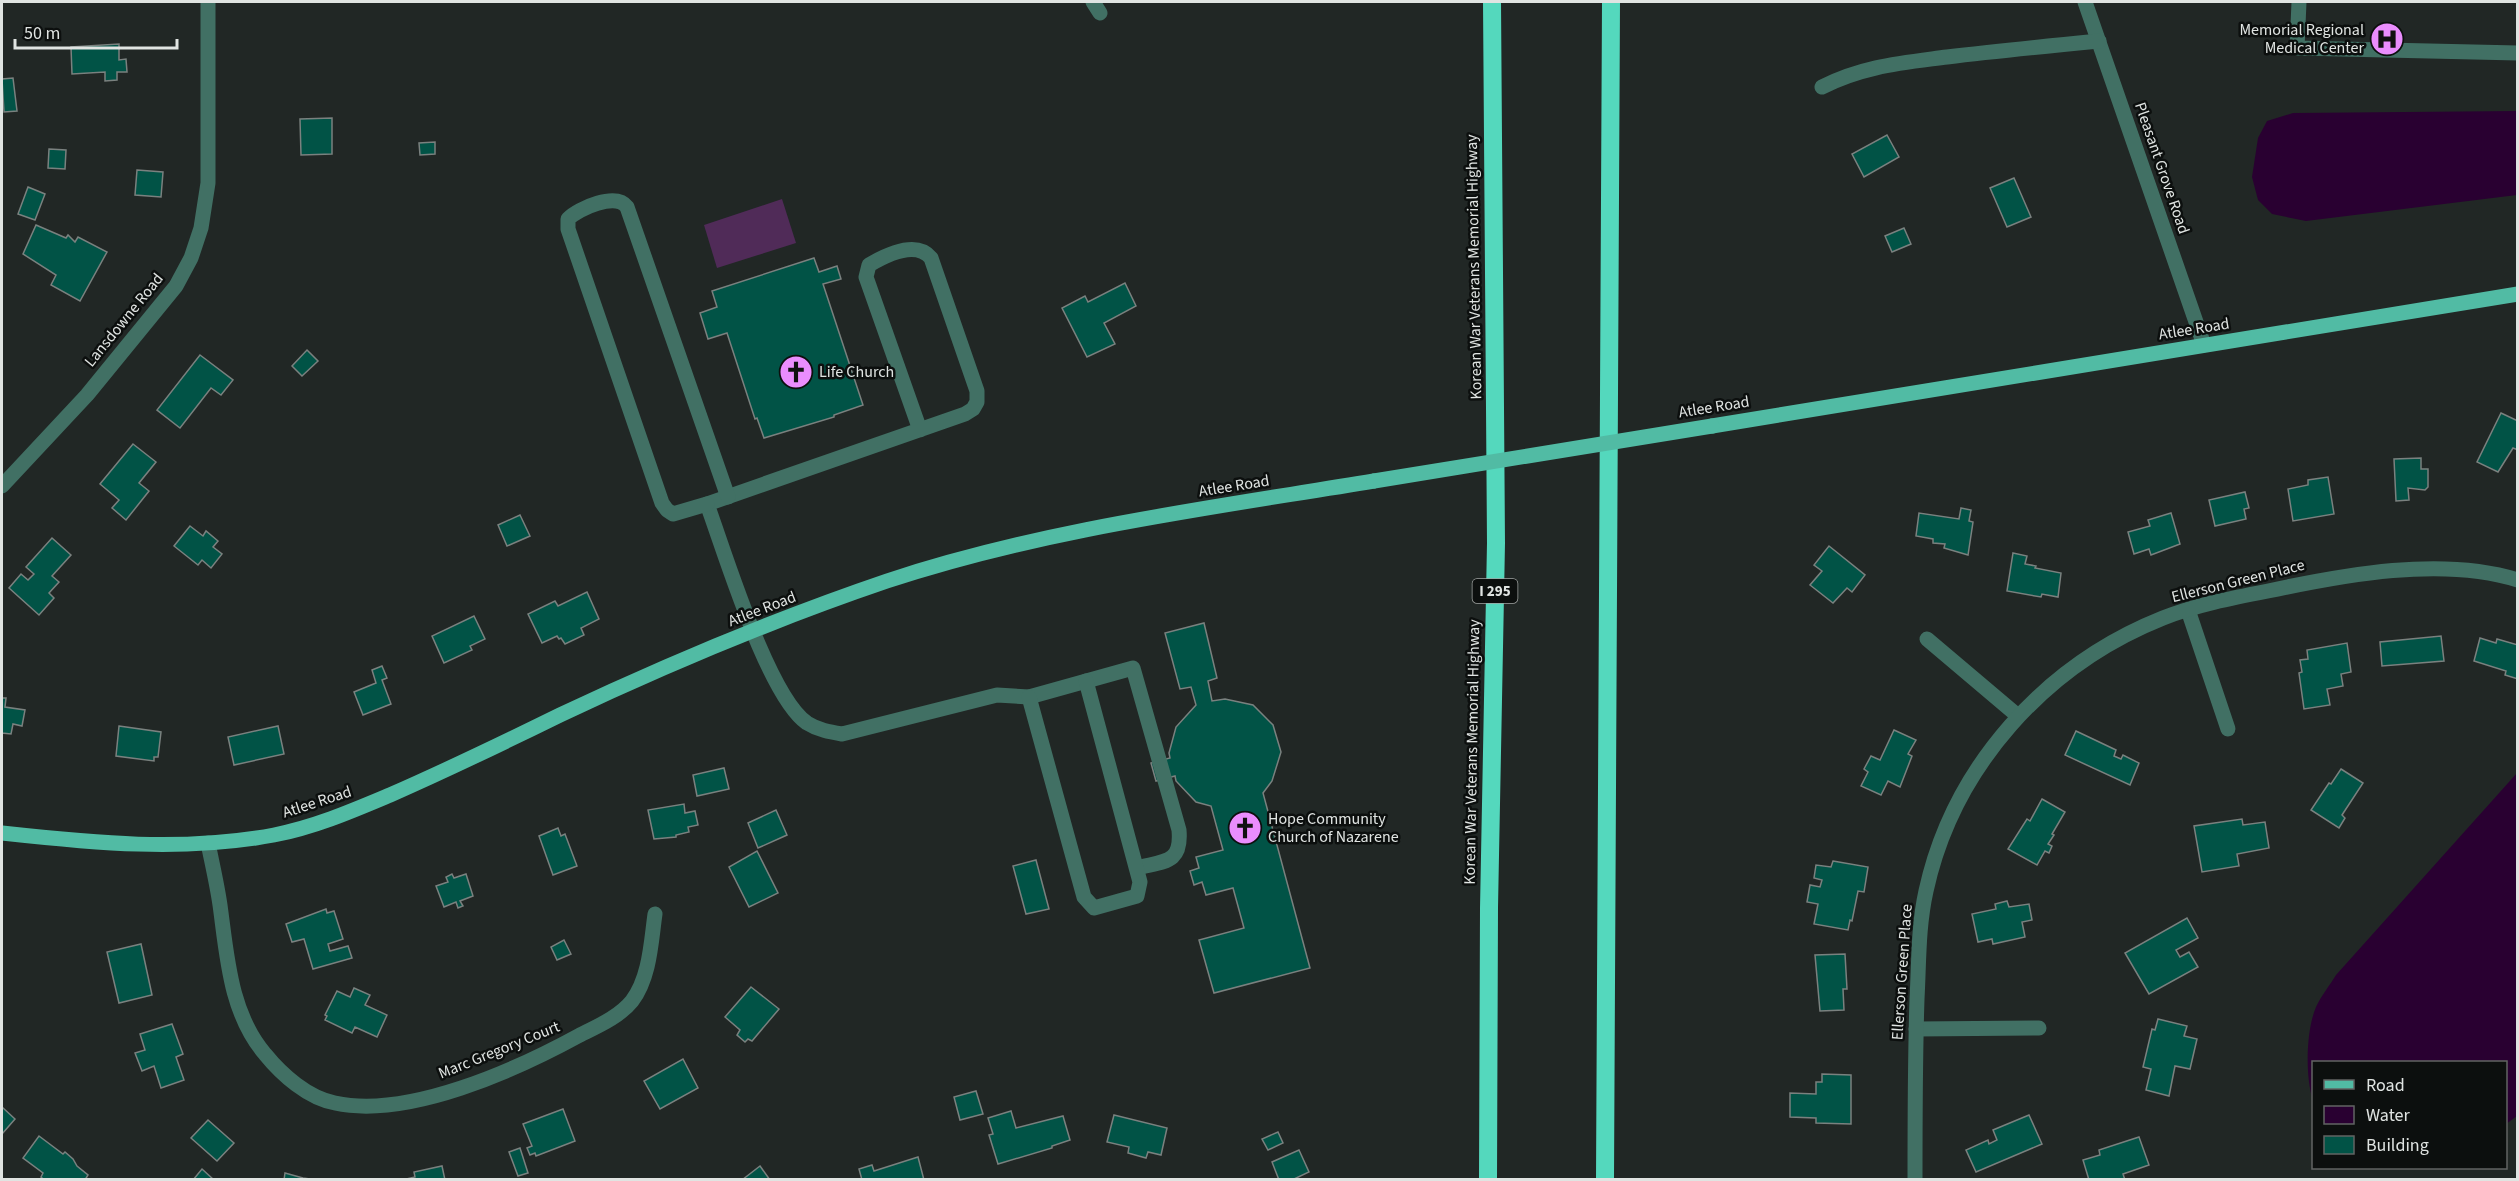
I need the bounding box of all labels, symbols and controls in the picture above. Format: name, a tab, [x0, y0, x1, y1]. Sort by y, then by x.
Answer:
scale bar	[15, 12, 177, 50]
place label: Memorial Regional Medical Center	[2239, 19, 2364, 59]
text: 50 m	[24, 21, 60, 46]
hospital icon: Memorial Regional Medical Center	[2369, 21, 2405, 57]
street label: Pleasant Grove Road	[2129, 99, 2195, 237]
street label: Korean War Veterans Memorial Highway	[1461, 134, 1487, 400]
street label: Lansdowne Road	[79, 269, 169, 371]
street label: Atlee Road	[2157, 313, 2231, 345]
church icon: Life Church	[778, 354, 814, 390]
place label: Life Church	[819, 361, 894, 383]
street label: Atlee Road	[1677, 391, 1751, 423]
street label: Atlee Road	[1197, 470, 1271, 502]
street label: Ellerson Green Place	[2169, 554, 2307, 608]
road number: I 295	[1472, 579, 1518, 603]
street label: Atlee Road	[725, 586, 799, 632]
street label: Korean War Veterans Memorial Highway	[1459, 619, 1485, 885]
street label: Atlee Road	[280, 781, 354, 823]
place label: Hope Community Church of Nazarene	[1268, 808, 1399, 848]
church icon: Hope Community Church of Nazarene	[1227, 810, 1263, 846]
street label: Ellerson Green Place	[1886, 903, 1918, 1041]
street label: Marc Gregory Court	[435, 1015, 564, 1084]
legend	[2312, 1061, 2507, 1169]
text: Road	[2366, 1073, 2405, 1098]
text: Water	[2366, 1103, 2410, 1128]
text: Building	[2366, 1133, 2429, 1158]

